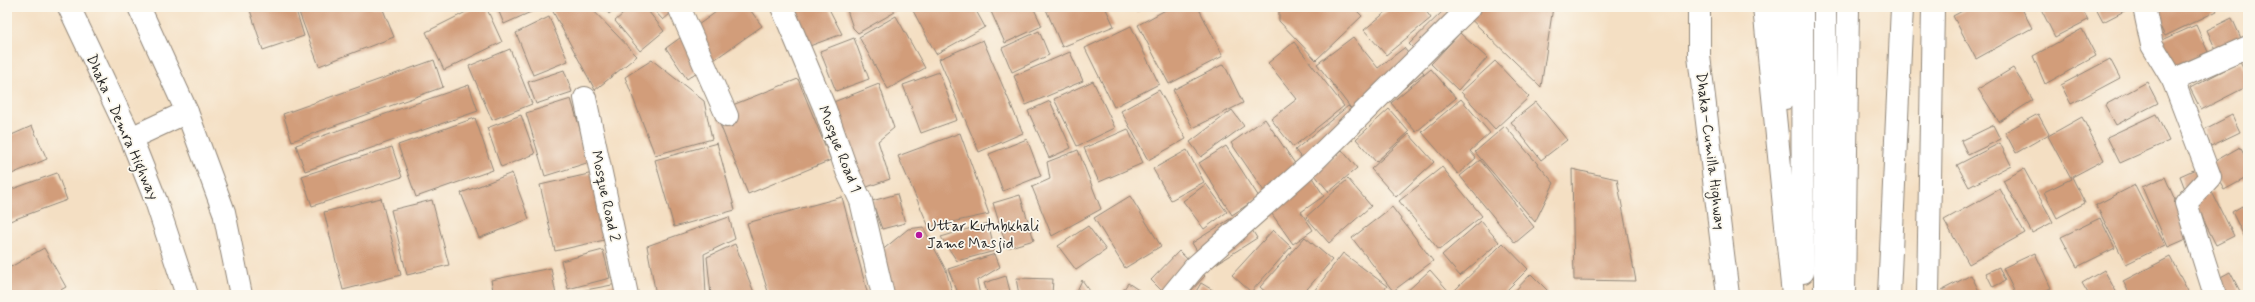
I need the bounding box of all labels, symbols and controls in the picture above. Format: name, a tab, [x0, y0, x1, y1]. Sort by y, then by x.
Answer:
street label: Dhaka - Demra Highway	[80, 51, 163, 204]
street label: Dhaka–Cumilla Highway	[1689, 71, 1730, 231]
street label: Mosque Road 1	[813, 103, 866, 196]
street label: Mosque Road 2	[586, 149, 624, 244]
place label: Uttar Kutubkhali Jame Masjid	[927, 217, 1039, 254]
marker: Uttar Kutubkhali Jame Masjid	[914, 230, 924, 240]

